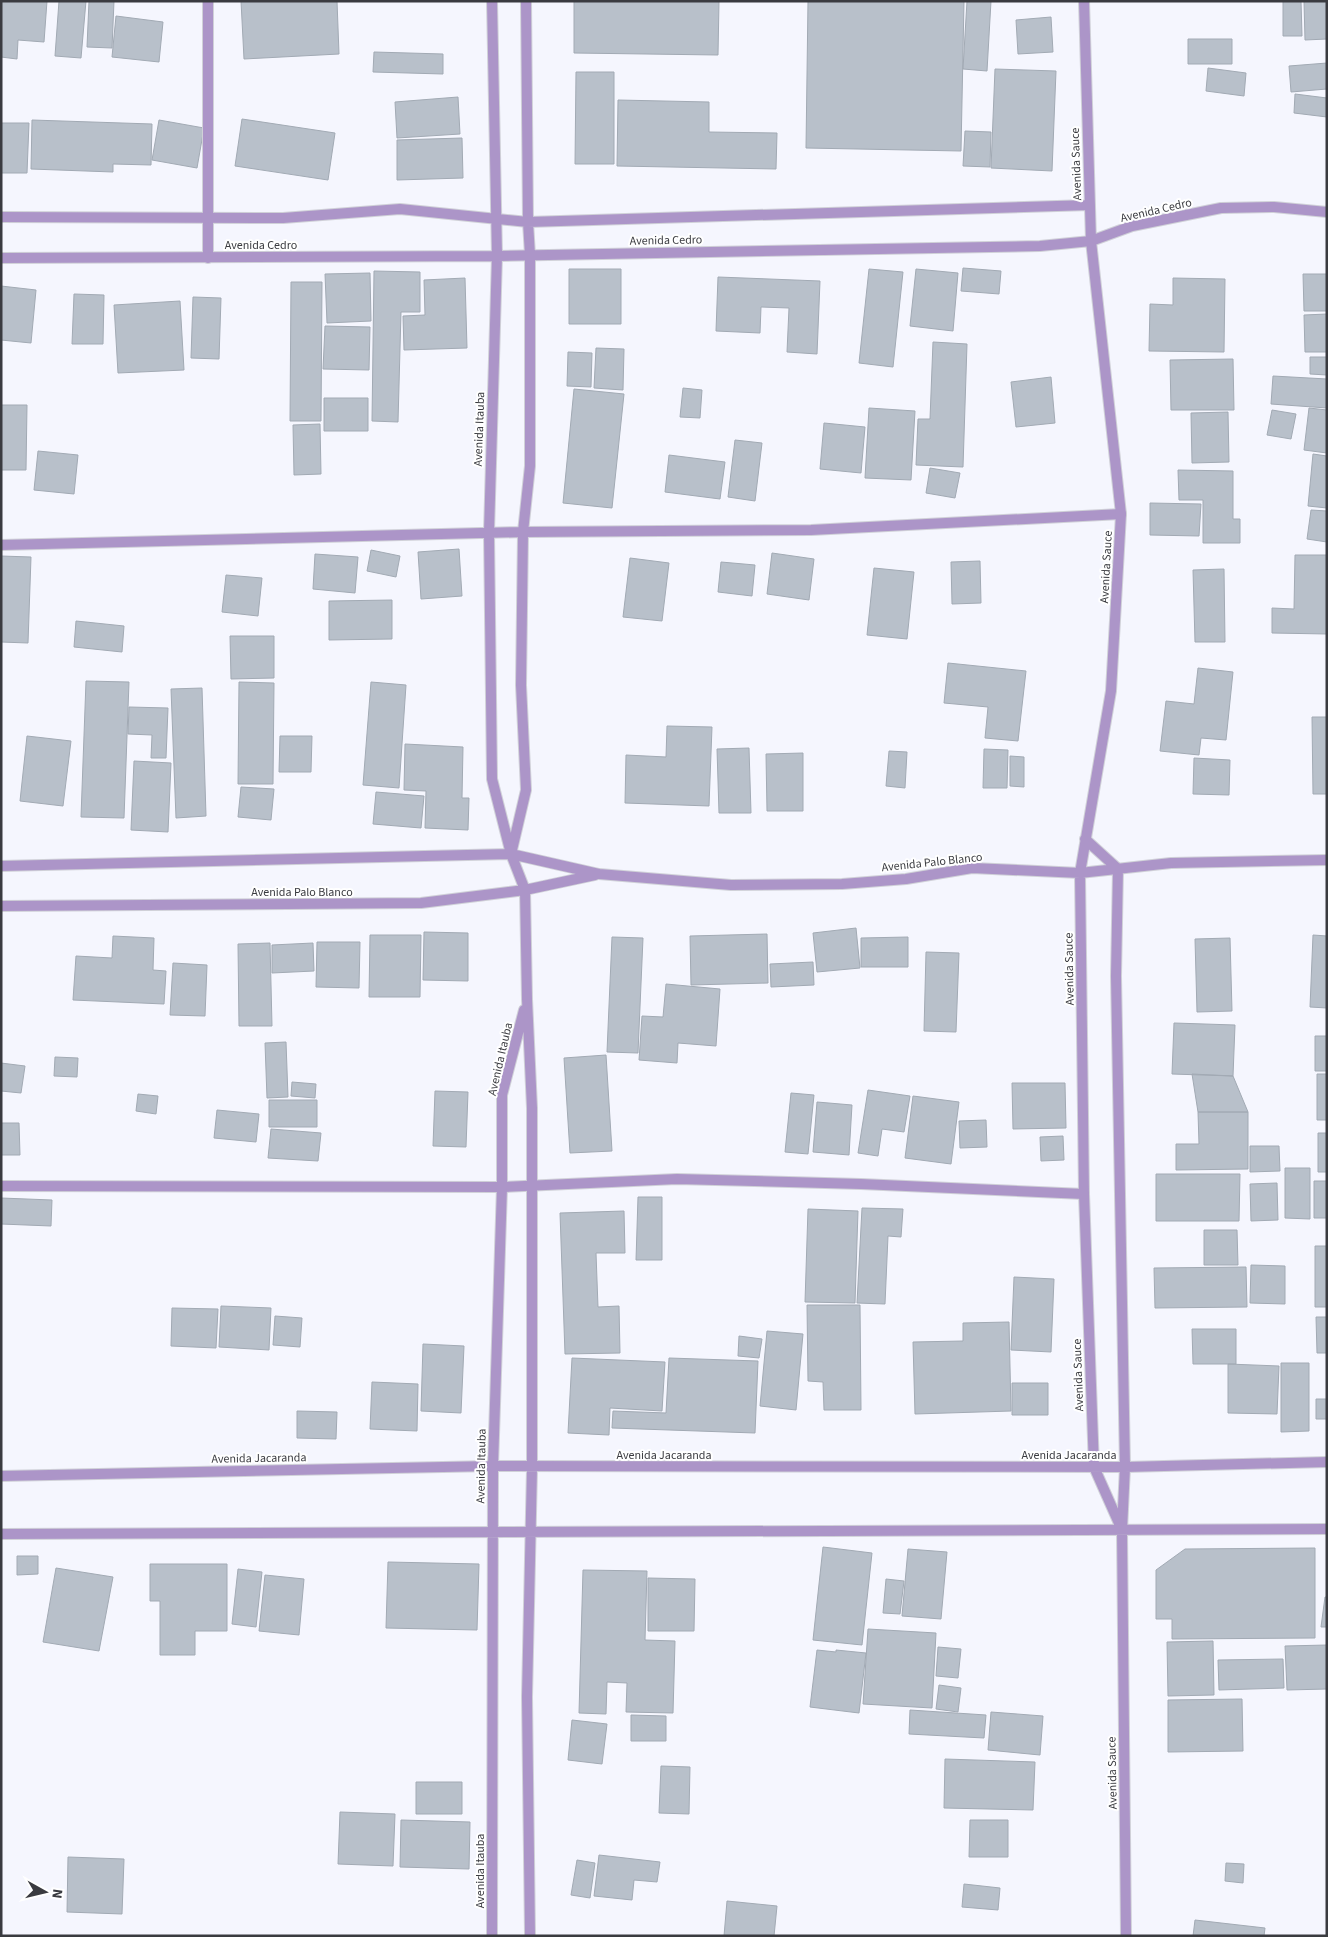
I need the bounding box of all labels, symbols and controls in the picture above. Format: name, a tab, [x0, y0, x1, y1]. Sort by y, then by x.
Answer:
street label: Avenida Sauce	[1067, 127, 1086, 201]
street label: Avenida Cedro	[1119, 194, 1193, 227]
street label: Avenida Cedro	[630, 231, 702, 250]
street label: Avenida Cedro	[225, 237, 297, 254]
street label: Avenida Itauba	[470, 391, 489, 467]
street label: Avenida Sauce	[1096, 530, 1117, 604]
street label: Avenida Palo Blanco	[881, 849, 983, 876]
street label: Avenida Palo Blanco	[251, 884, 353, 901]
street label: Avenida Sauce	[1060, 932, 1079, 1005]
street label: Avenida Itauba	[484, 1021, 517, 1097]
street label: Avenida Sauce	[1069, 1338, 1088, 1412]
street label: Avenida Itauba	[472, 1429, 491, 1503]
street label: Avenida Jacaranda	[617, 1447, 711, 1464]
street label: Avenida Jacaranda	[1022, 1447, 1116, 1464]
street label: Avenida Jacaranda	[211, 1449, 307, 1468]
street label: Avenida Sauce	[1103, 1736, 1122, 1809]
street label: Avenida Itauba	[472, 1834, 489, 1908]
north arrow	[20, 1867, 70, 1917]
text: N	[46, 1888, 67, 1900]

